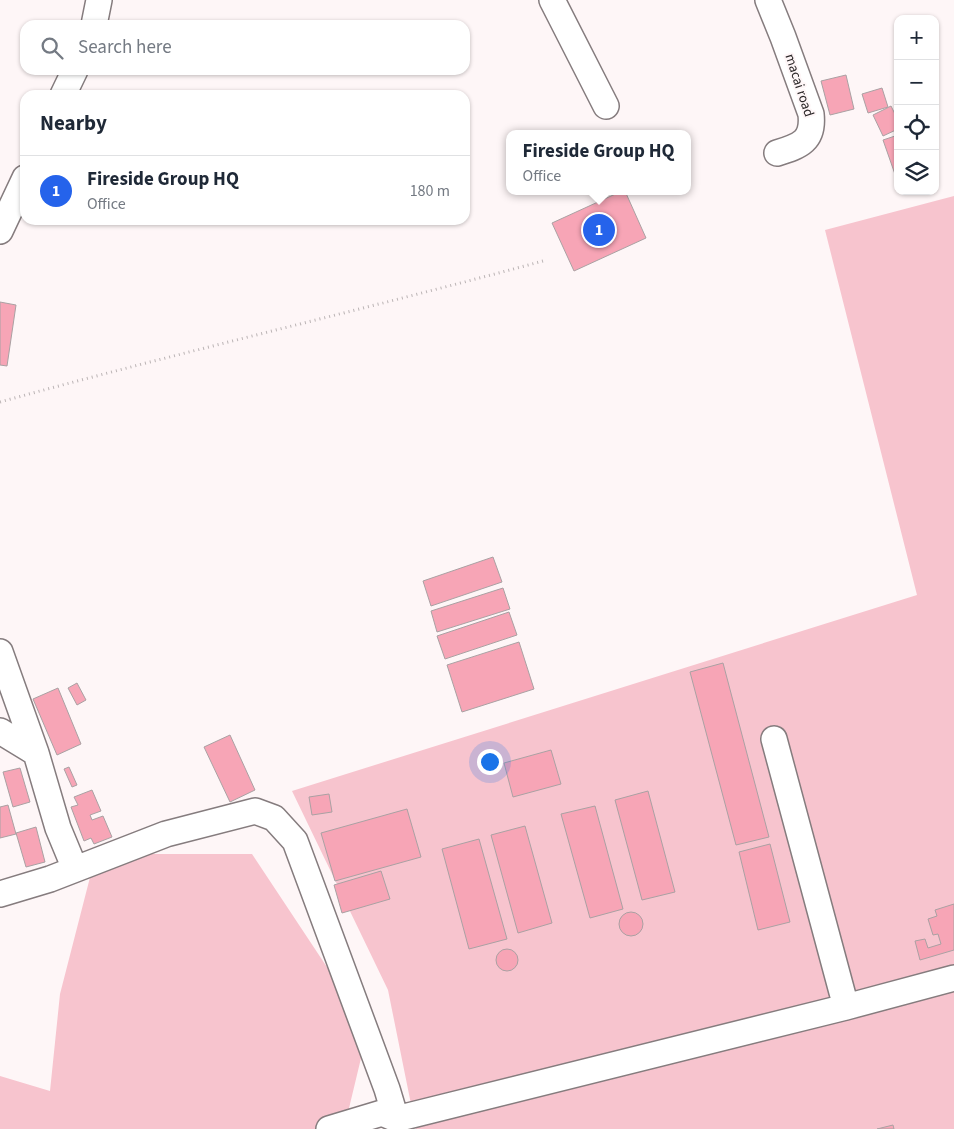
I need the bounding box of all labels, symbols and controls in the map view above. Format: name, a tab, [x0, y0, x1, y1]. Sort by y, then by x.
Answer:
map controls	[894, 15, 939, 195]
button: +	[894, 15, 939, 60]
search box	[20, 20, 470, 75]
icon: search	[38, 34, 66, 62]
text: Search here	[78, 34, 172, 61]
street label: macai road	[779, 51, 819, 119]
button: −	[894, 60, 939, 105]
button: locate	[894, 105, 939, 150]
text: Nearby	[40, 108, 107, 138]
popup	[506, 130, 691, 195]
text: Fireside Group HQ	[523, 138, 674, 165]
button: layers	[894, 150, 939, 195]
text: Office	[523, 165, 561, 187]
text: Fireside Group HQ	[87, 166, 239, 193]
text: 1	[52, 180, 60, 202]
text: 180 m	[410, 180, 450, 202]
text: Office	[87, 193, 126, 215]
pin: 1	[583, 211, 615, 249]
your location	[477, 749, 503, 775]

